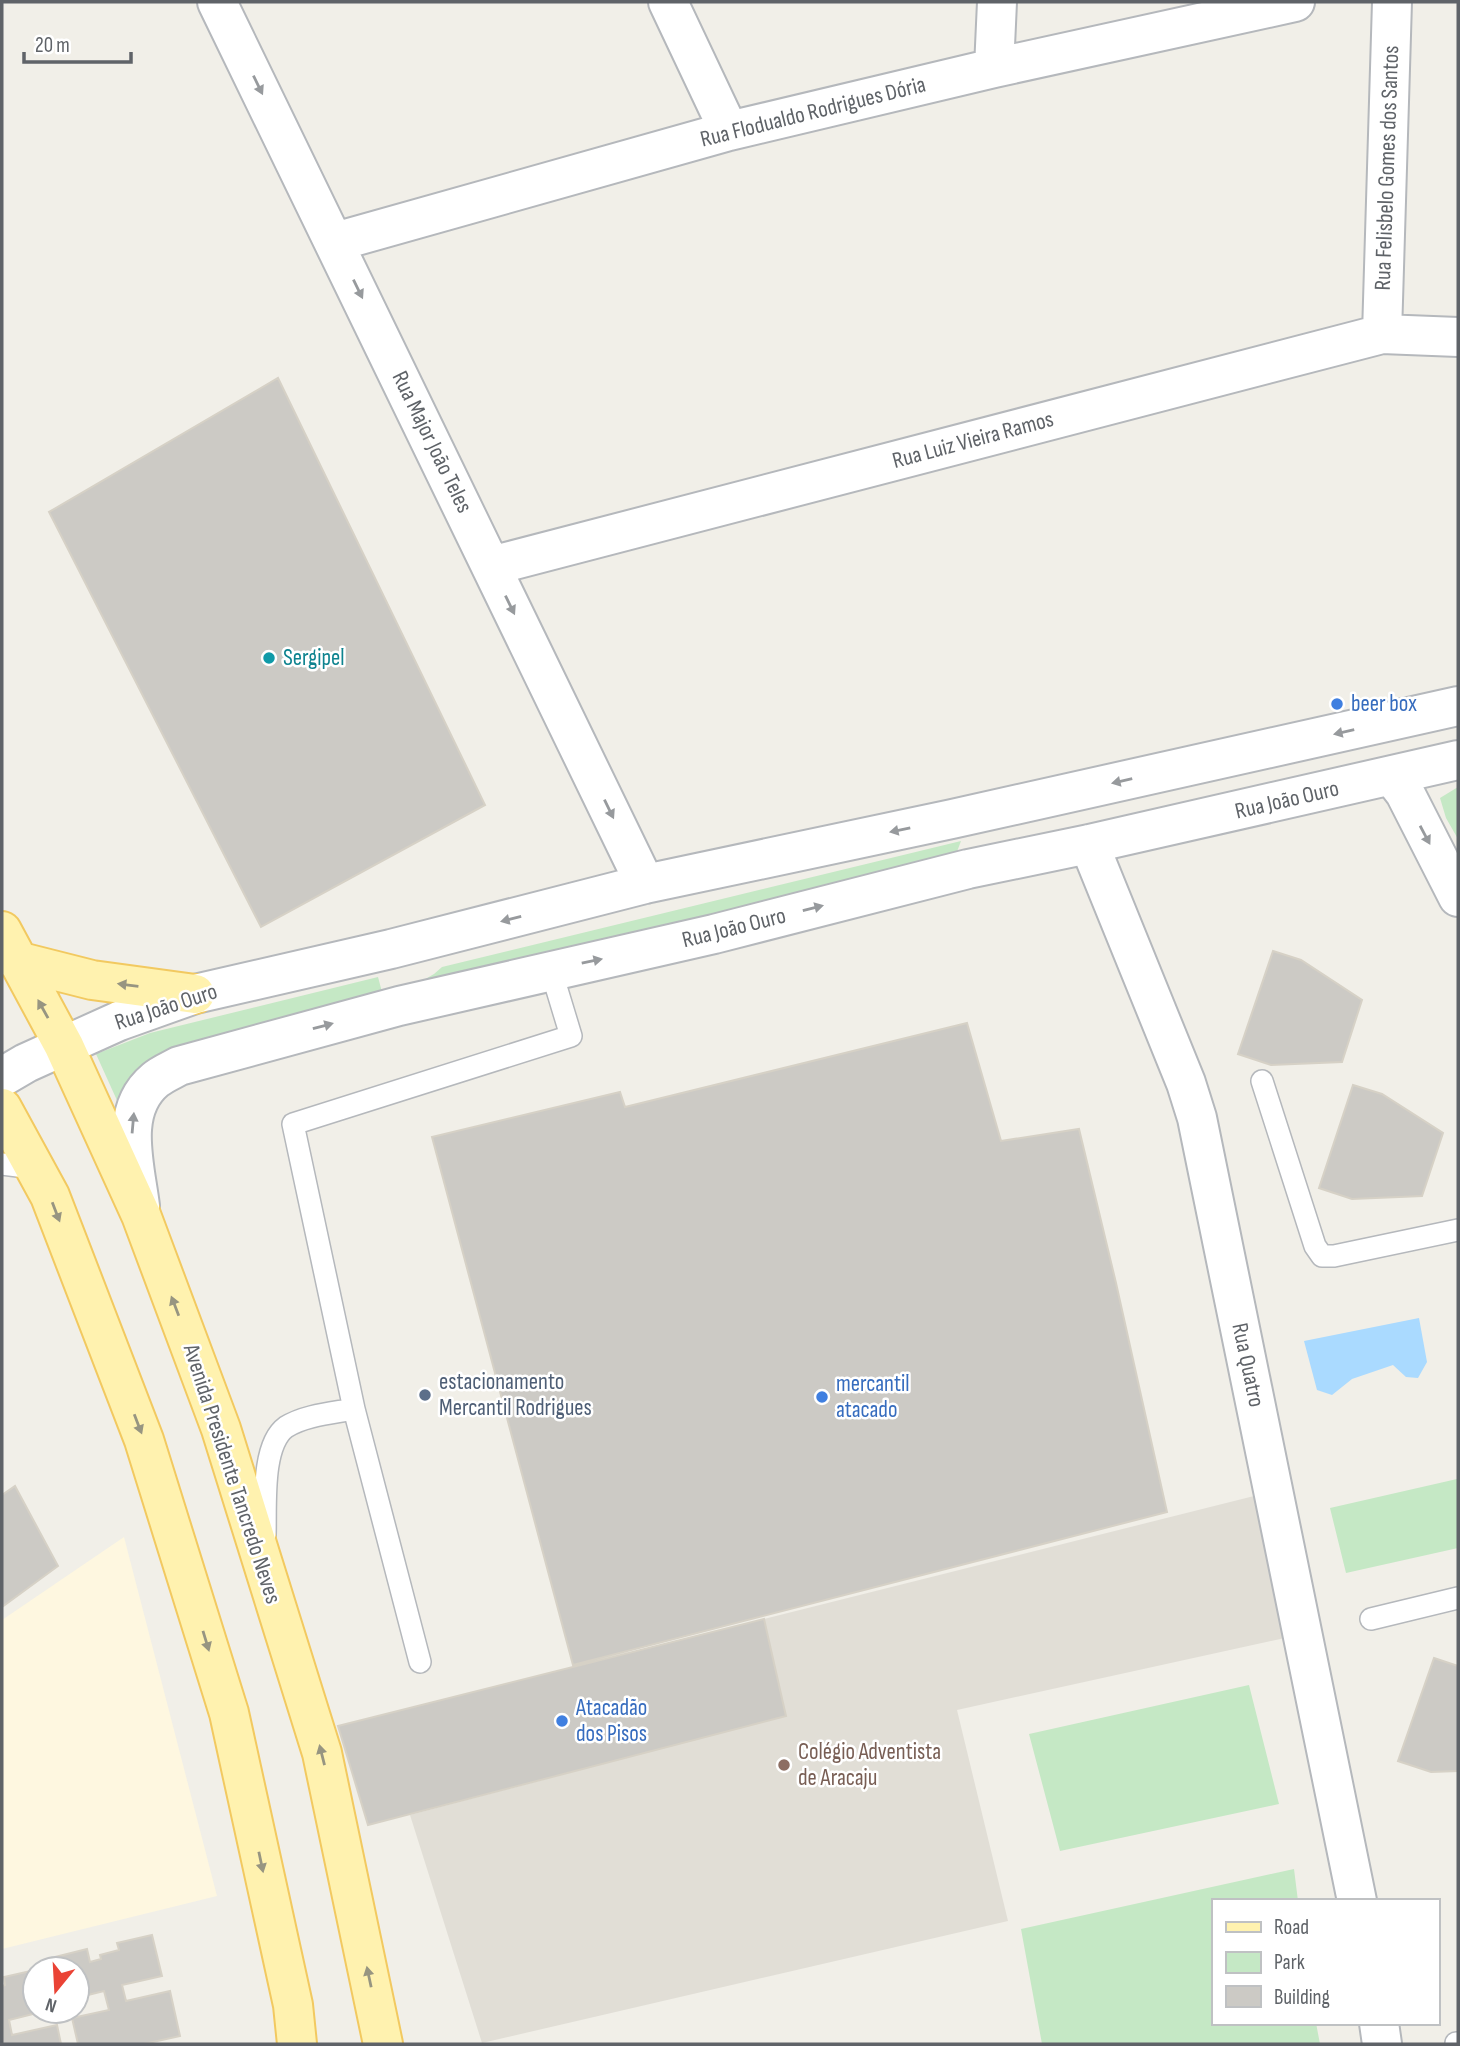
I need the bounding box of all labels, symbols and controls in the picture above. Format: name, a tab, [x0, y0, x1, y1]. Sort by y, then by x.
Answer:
scale bar	[24, 21, 131, 65]
text: 20 m	[35, 33, 70, 58]
street label: Rua Felisbelo Gomes dos Santos	[1369, 45, 1405, 291]
street label: Rua Flodualdo Rodrigues Dória	[697, 70, 929, 154]
one-way arrow	[252, 75, 264, 95]
one-way arrow	[352, 279, 364, 299]
street label: Rua Major João Teles	[386, 367, 478, 517]
street label: Rua Luiz Vieira Ramos	[889, 405, 1057, 475]
one-way arrow	[504, 595, 515, 615]
place label: Sergipel	[283, 644, 345, 672]
marker: Sergipel	[261, 650, 277, 666]
place label: beer box	[1351, 690, 1417, 718]
marker: beer box	[1329, 696, 1345, 712]
one-way arrow	[1333, 726, 1355, 737]
street label: Rua João Ouro	[1232, 774, 1342, 826]
one-way arrow	[1111, 776, 1133, 787]
one-way arrow	[604, 799, 615, 819]
one-way arrow	[889, 825, 911, 836]
one-way arrow	[1419, 825, 1431, 845]
street label: Rua João Ouro	[679, 902, 789, 954]
one-way arrow	[802, 902, 824, 913]
one-way arrow	[500, 914, 521, 924]
one-way arrow	[581, 955, 603, 966]
street label: Rua João Ouro	[111, 977, 221, 1037]
one-way arrow	[117, 980, 139, 991]
one-way arrow	[37, 999, 49, 1018]
one-way arrow	[312, 1020, 334, 1031]
one-way arrow	[128, 1112, 139, 1134]
one-way arrow	[50, 1201, 61, 1222]
one-way arrow	[169, 1296, 180, 1317]
street label: Rua Quatro	[1225, 1320, 1271, 1410]
street label: Avenida Presidente Tancredo Neves	[177, 1340, 287, 1607]
place label: estacionamento Mercantil Rodrigues	[439, 1368, 592, 1422]
place label: mercantil atacado	[836, 1370, 910, 1424]
marker: estacionamento Mercantil Rodrigues	[417, 1387, 433, 1403]
marker: mercantil atacado	[814, 1389, 830, 1405]
one-way arrow	[132, 1414, 143, 1435]
one-way arrow	[202, 1631, 212, 1652]
place label: Atacadão dos Pisos	[575, 1694, 647, 1748]
marker: Atacadão dos Pisos	[554, 1713, 570, 1729]
place label: Colégio Adventista de Aracaju	[798, 1738, 941, 1792]
one-way arrow	[316, 1744, 327, 1766]
marker: Colégio Adventista de Aracaju	[776, 1757, 792, 1773]
one-way arrow	[256, 1851, 267, 1873]
legend	[1212, 1899, 1439, 2025]
text: Road	[1274, 1915, 1309, 1940]
text: Park	[1274, 1950, 1305, 1975]
north arrow	[21, 1955, 91, 2025]
one-way arrow	[363, 1966, 374, 1988]
text: Building	[1274, 1985, 1330, 2010]
text: N	[43, 1992, 60, 2017]

